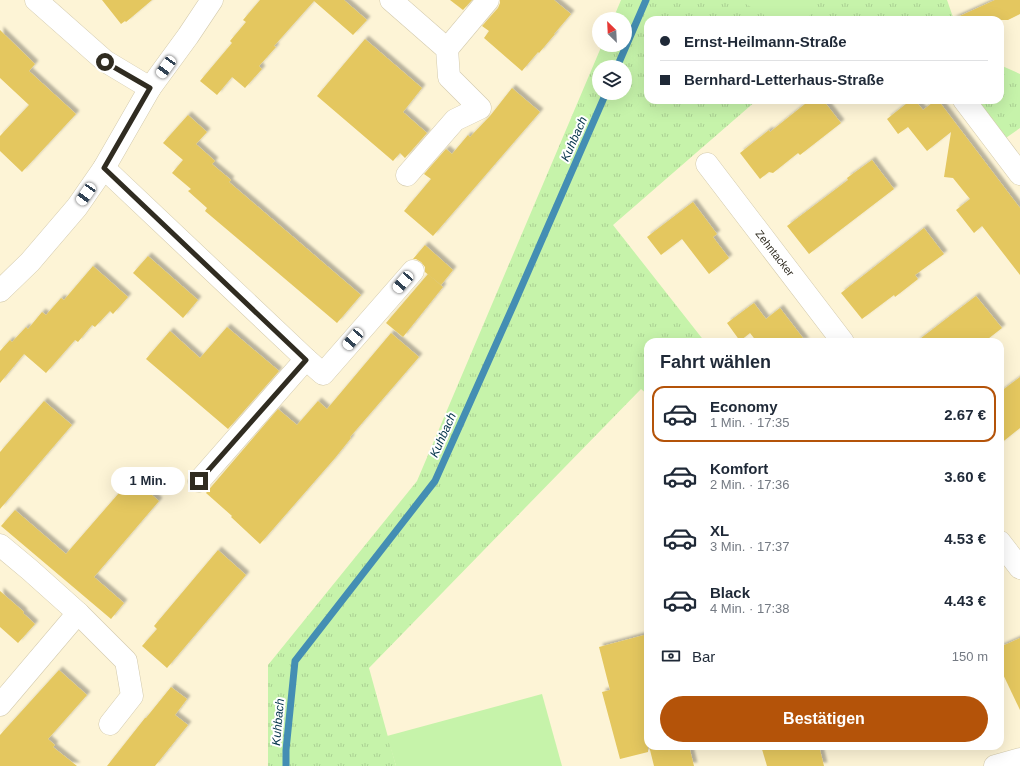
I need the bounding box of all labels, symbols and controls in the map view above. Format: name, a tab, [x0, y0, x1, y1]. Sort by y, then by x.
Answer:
north arrow	[592, 12, 632, 52]
map controls	[592, 12, 632, 100]
text: Ernst-Heilmann-Straße	[684, 33, 847, 50]
route start	[96, 53, 114, 71]
car	[154, 54, 178, 80]
button: layers	[592, 60, 632, 100]
text: Bernhard-Letterhaus-Straße	[684, 71, 884, 88]
water label: Kuhbach	[558, 114, 590, 163]
car	[74, 181, 98, 207]
street label: Zehntacker	[753, 228, 797, 279]
car	[391, 269, 415, 295]
car	[341, 326, 365, 352]
text: Fahrt wählen	[660, 352, 771, 372]
icon: car	[662, 396, 698, 432]
text: Economy	[710, 398, 778, 415]
text: 2.67 €	[944, 406, 986, 423]
water label: Kuhbach	[427, 410, 459, 459]
text: 1 Min. · 17:35	[710, 415, 790, 430]
icon: car	[662, 458, 698, 494]
text: Komfort	[710, 460, 768, 477]
callout: 1 Min.	[111, 467, 185, 495]
text: 3.60 €	[944, 468, 986, 485]
route end	[190, 472, 208, 490]
text: 1 Min.	[130, 473, 166, 488]
text: 2 Min. · 17:36	[710, 477, 790, 492]
icon: car	[662, 520, 698, 556]
text: XL	[710, 522, 729, 539]
text: 4.53 €	[944, 530, 986, 547]
text: 3 Min. · 17:37	[710, 539, 790, 554]
icon: car	[662, 582, 698, 618]
text: Black	[710, 584, 750, 601]
text: 4.43 €	[944, 592, 986, 609]
text: 4 Min. · 17:38	[710, 601, 790, 616]
icon: cash	[660, 645, 682, 667]
text: Bar	[692, 648, 715, 665]
text: 150 m	[952, 649, 988, 664]
button: Bestätigen	[660, 696, 988, 742]
water label: Kuhbach	[269, 697, 287, 746]

